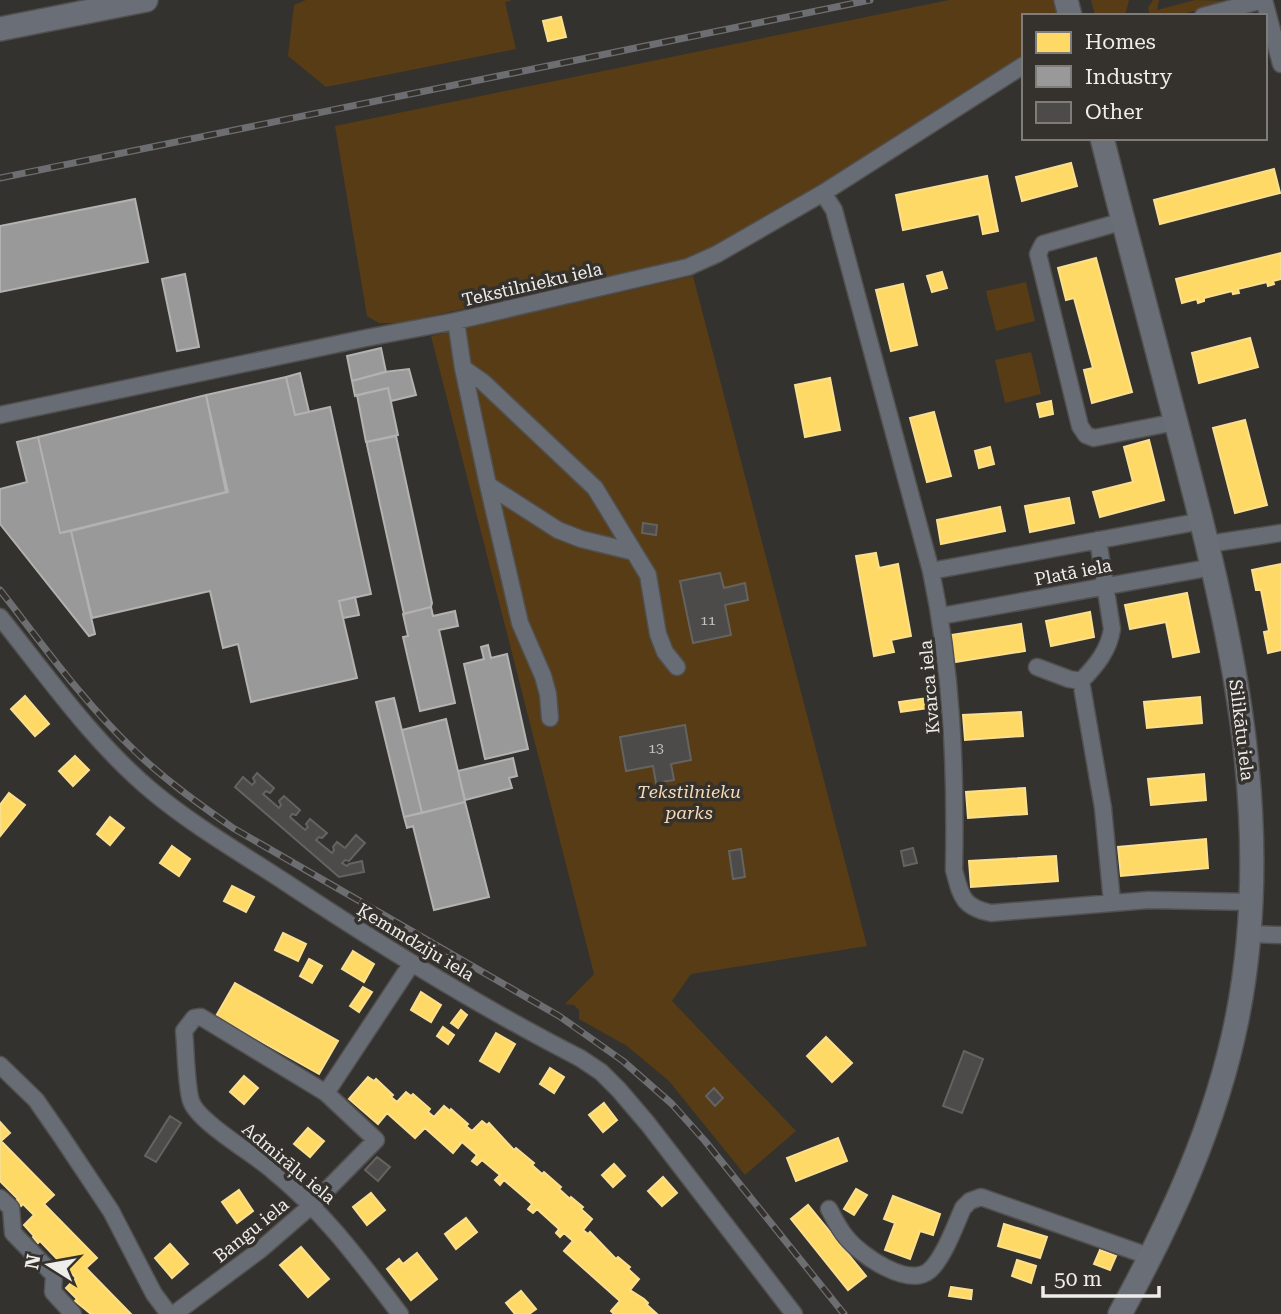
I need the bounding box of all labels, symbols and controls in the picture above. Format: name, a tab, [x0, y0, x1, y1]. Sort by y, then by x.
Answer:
legend	[1022, 14, 1267, 140]
text: Homes	[1085, 30, 1156, 54]
text: Industry	[1085, 65, 1173, 89]
text: Other	[1085, 100, 1144, 124]
street label: Tekstilnieku iela	[460, 258, 604, 310]
street label: Platā iela	[1033, 554, 1114, 590]
house number: 11	[700, 612, 716, 628]
street label: Kvarca iela	[914, 639, 944, 735]
street label: Silikātu iela	[1225, 678, 1259, 782]
house number: 13	[648, 740, 664, 756]
park label: Tekstilnieku parks	[637, 781, 741, 823]
street label: Ķemmdziju iela	[353, 899, 479, 986]
street label: Admirāļu iela	[237, 1118, 340, 1209]
street label: Bangu iela	[209, 1193, 293, 1267]
north arrow	[14, 1230, 84, 1300]
text: N	[20, 1252, 46, 1271]
scale bar	[1043, 1254, 1158, 1298]
text: 50 m	[1054, 1267, 1102, 1291]

